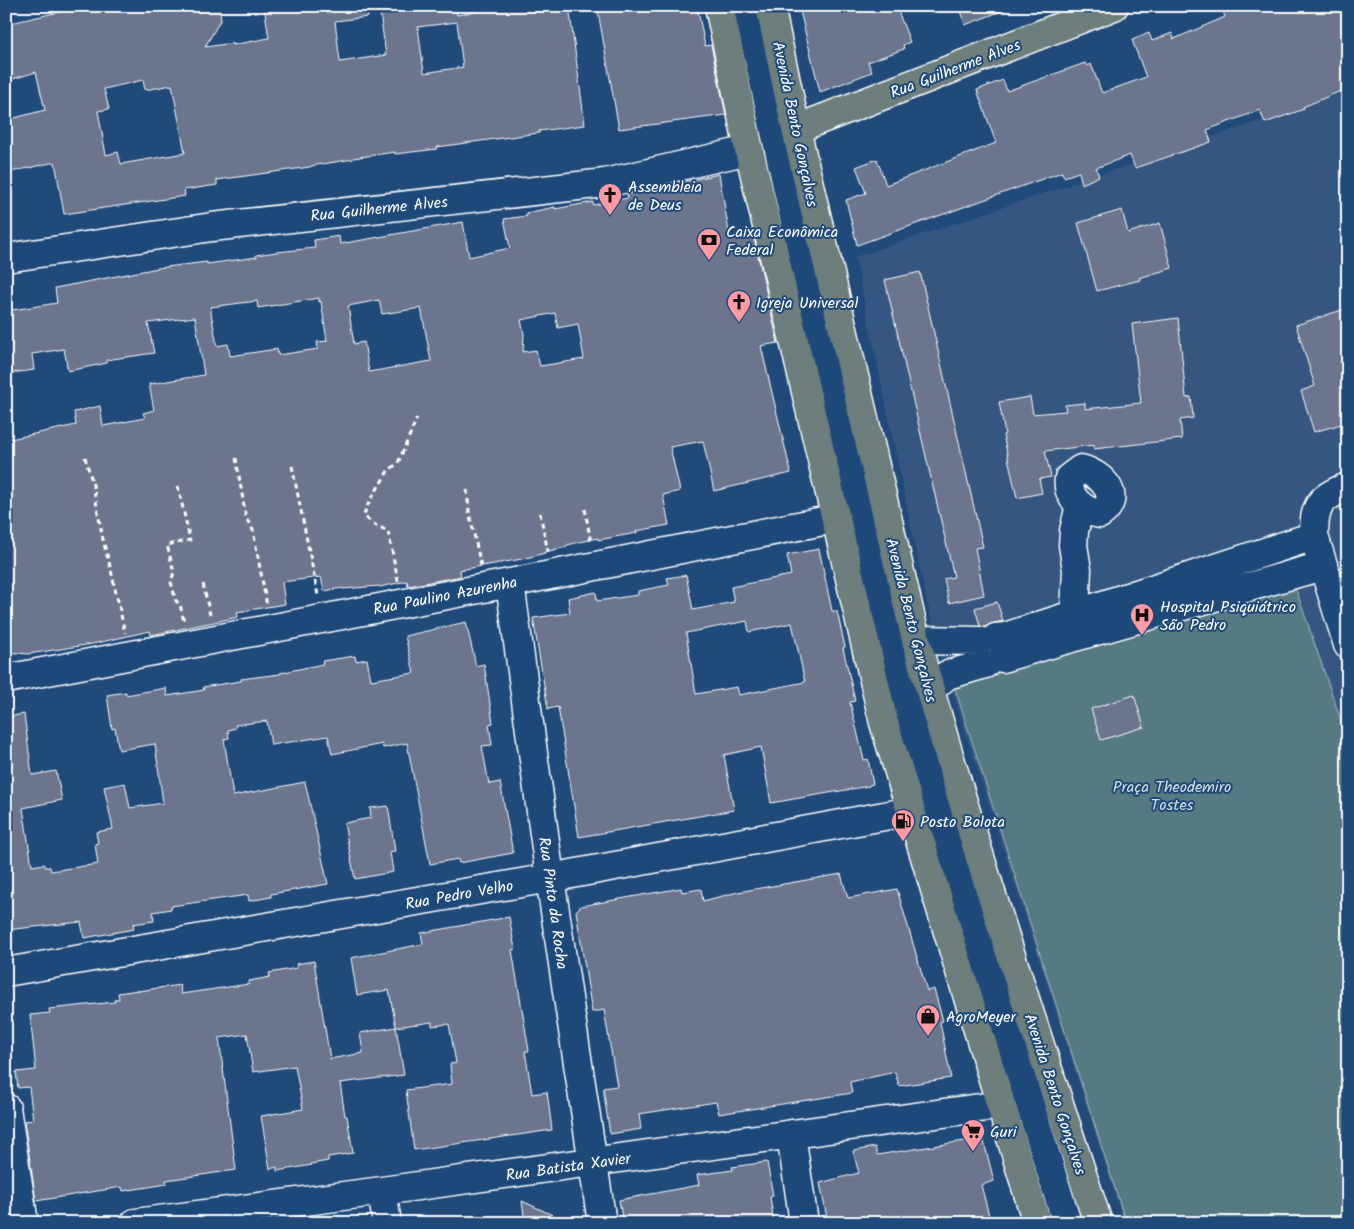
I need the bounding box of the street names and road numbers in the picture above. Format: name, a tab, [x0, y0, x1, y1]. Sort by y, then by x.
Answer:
street label: Rua Guilherme Alves	[887, 33, 1025, 106]
street label: Avenida Bento Gonçalves	[765, 39, 824, 210]
street label: Rua Guilherme Alves	[309, 190, 449, 229]
street label: Avenida Bento Gonçalves	[878, 536, 943, 705]
street label: Rua Paulino Azurenha	[371, 570, 519, 623]
street label: Rua Pinto da Rocha	[531, 835, 574, 971]
street label: Rua Pedro Velho	[403, 874, 515, 917]
street label: Avenida Bento Gonçalves	[1017, 1010, 1093, 1179]
street label: Rua Batista Xavier	[504, 1146, 634, 1189]

